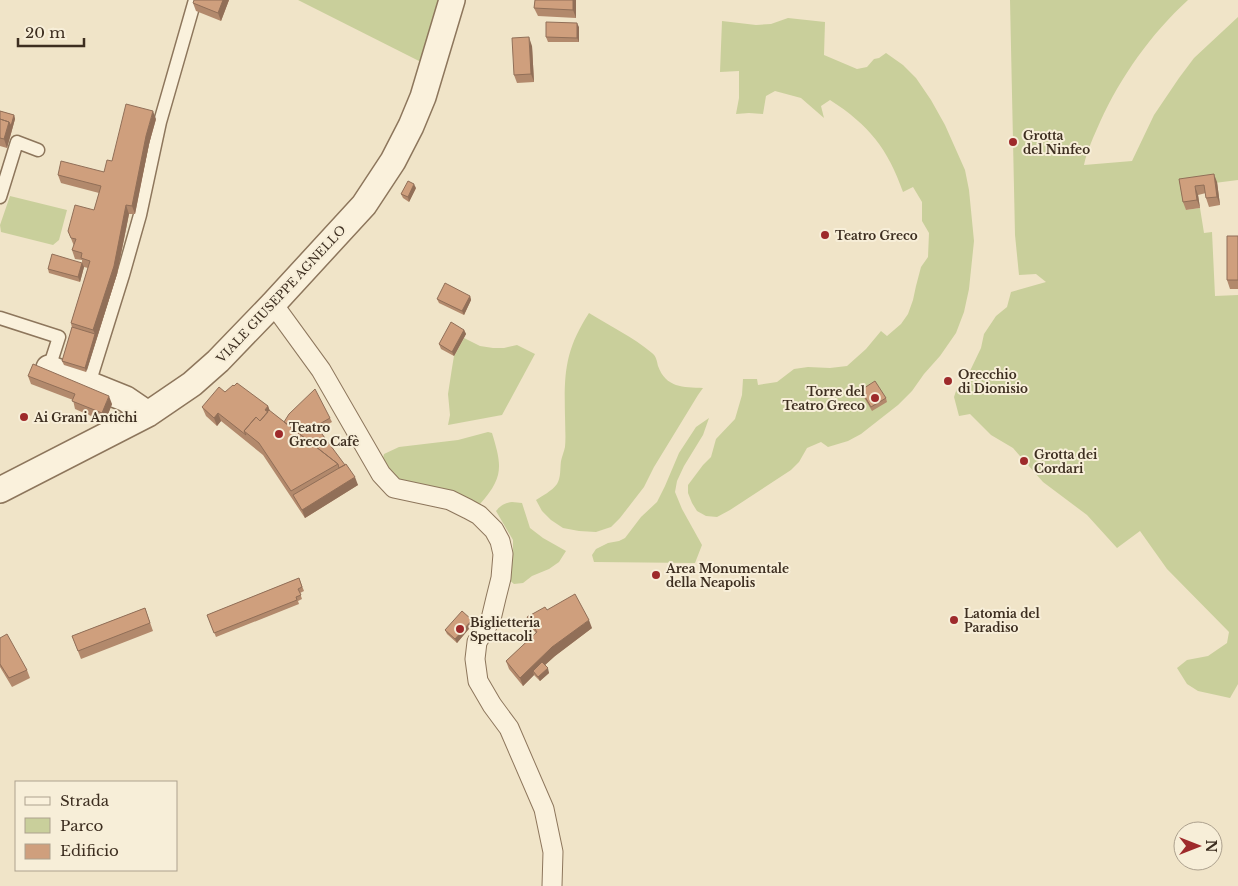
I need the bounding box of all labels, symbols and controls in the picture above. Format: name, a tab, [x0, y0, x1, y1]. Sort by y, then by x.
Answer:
scale bar	[18, 15, 84, 47]
text: 20 m	[25, 23, 65, 42]
place label: Grotta del Ninfeo	[1023, 128, 1090, 157]
marker: Grotta del Ninfeo	[1007, 136, 1019, 148]
street label: VIALE GIUSEPPE AGNELLO	[213, 222, 349, 367]
place label: Teatro Greco	[835, 228, 918, 243]
marker: Teatro Greco	[819, 229, 831, 241]
place label: Orecchio di Dionisio	[958, 367, 1028, 396]
marker: Orecchio di Dionisio	[942, 375, 954, 387]
place label: Torre del Teatro Greco	[782, 384, 866, 413]
marker: Torre del Teatro Greco	[869, 392, 881, 404]
place label: Ai Grani Antichi	[33, 410, 138, 425]
marker: Ai Grani Antichi	[18, 411, 30, 423]
place label: Teatro Greco Cafè	[289, 420, 359, 449]
marker: Teatro Greco Cafè	[273, 428, 285, 440]
place label: Grotta dei Cordari	[1034, 447, 1098, 476]
marker: Grotta dei Cordari	[1018, 455, 1030, 467]
place label: Area Monumentale della Neapolis	[665, 561, 789, 590]
marker: Area Monumentale della Neapolis	[650, 569, 662, 581]
place label: Latomia del Paradiso	[964, 606, 1040, 635]
marker: Latomia del Paradiso	[948, 614, 960, 626]
place label: Biglietteria Spettacoli	[470, 615, 540, 644]
marker: Biglietteria Spettacoli	[454, 623, 466, 635]
legend	[15, 781, 178, 871]
text: Strada	[60, 791, 110, 810]
text: Parco	[60, 816, 103, 835]
north arrow	[1173, 821, 1223, 871]
text: N	[1202, 839, 1220, 853]
text: Edificio	[60, 841, 119, 860]

